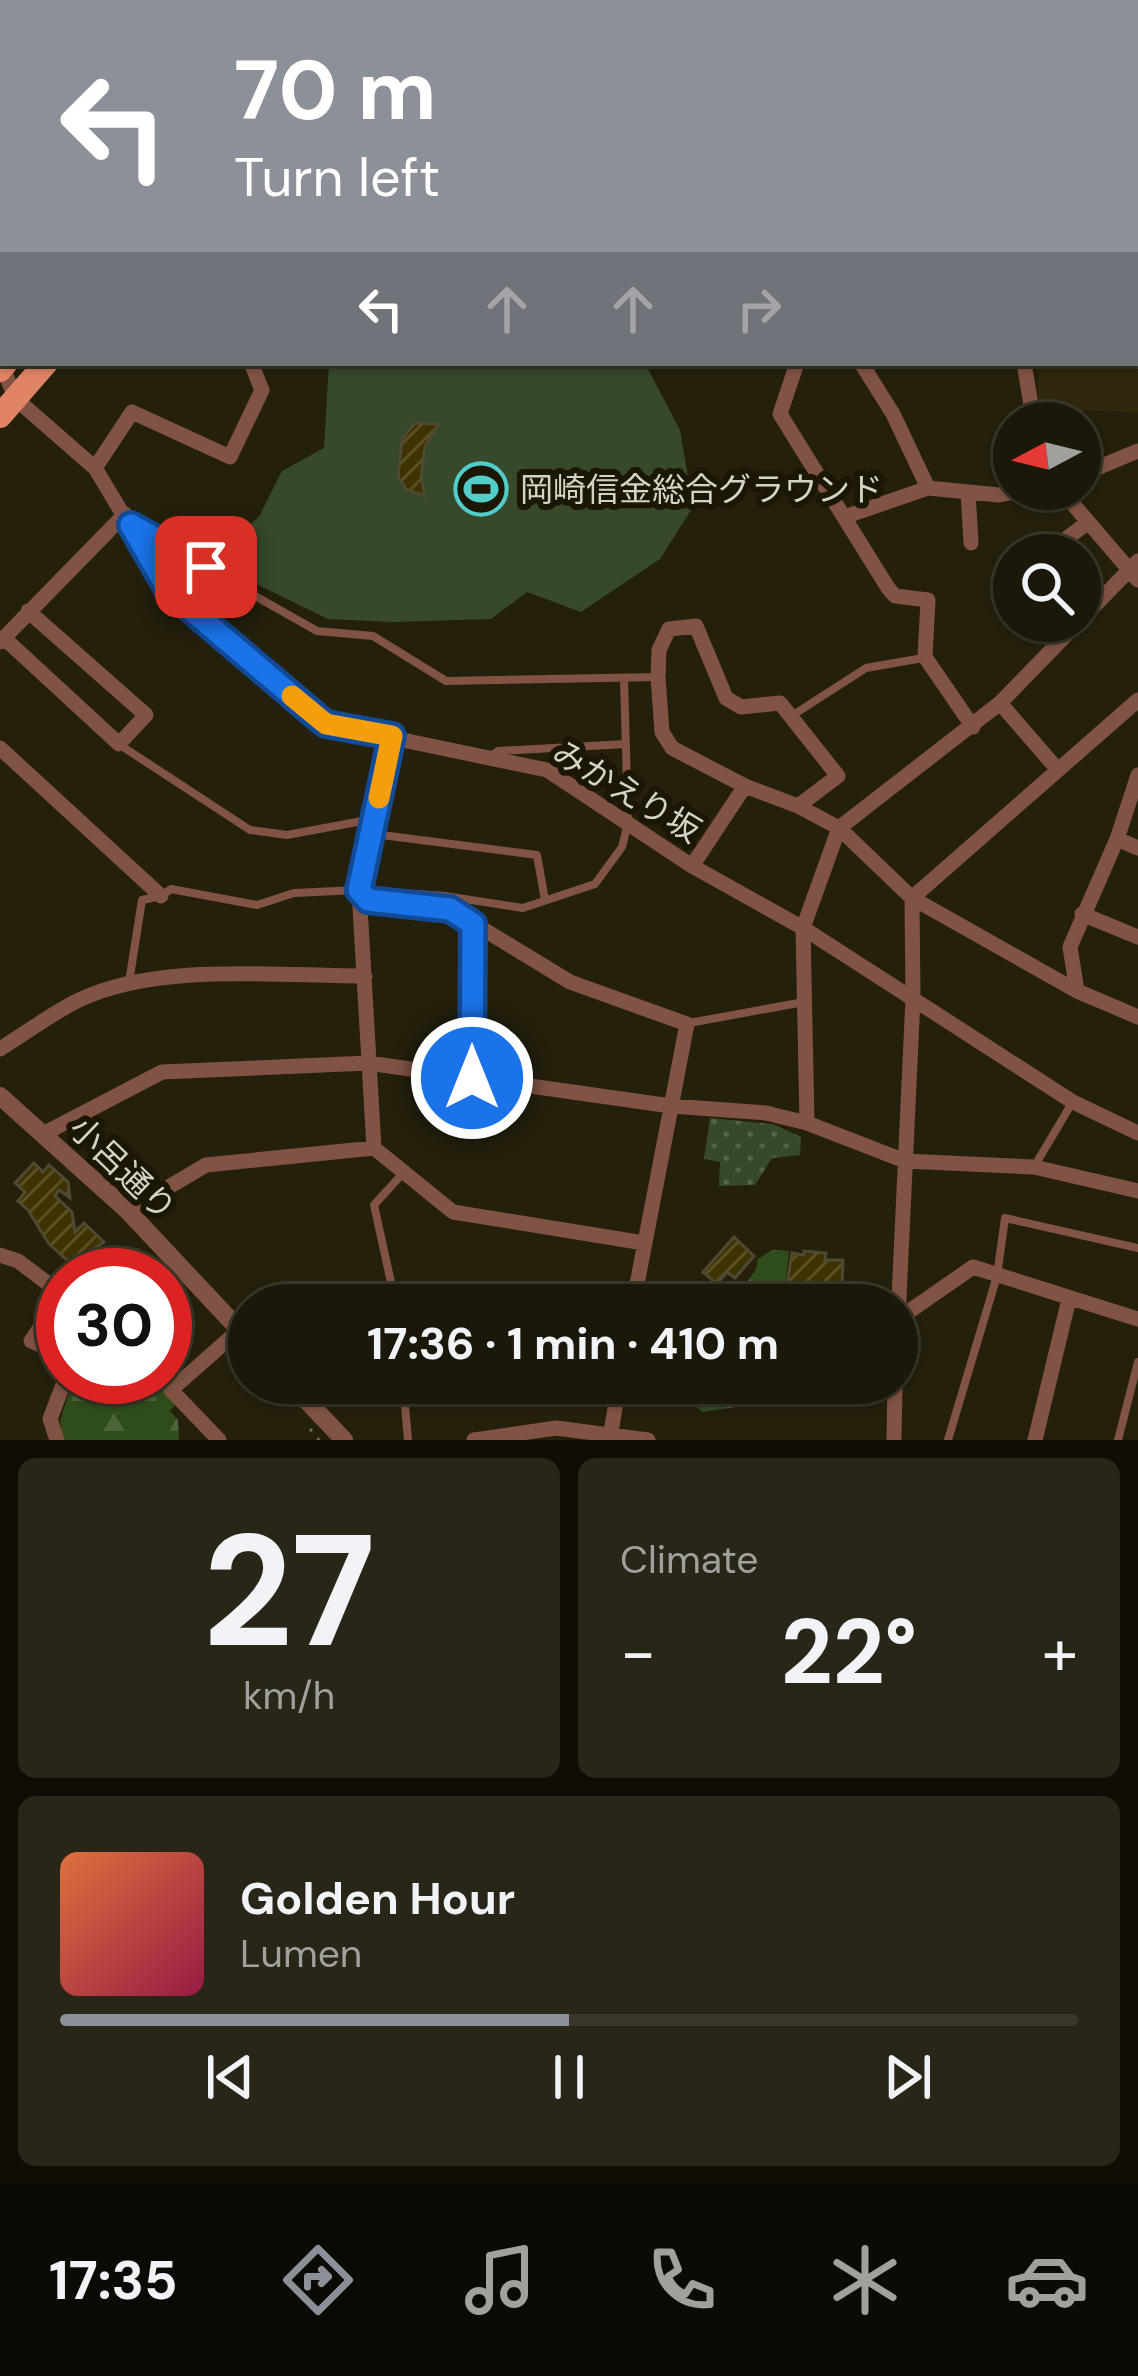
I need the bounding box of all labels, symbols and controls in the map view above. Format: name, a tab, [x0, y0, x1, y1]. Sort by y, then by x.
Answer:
text: 70 m	[234, 36, 437, 145]
icon: left	[36, 48, 192, 204]
text: Turn left	[234, 142, 440, 213]
icon: left	[348, 276, 414, 342]
icon: ahead	[474, 276, 540, 342]
icon: ahead	[600, 276, 666, 342]
icon: right	[726, 276, 792, 342]
north arrow	[993, 402, 1101, 510]
map controls	[993, 402, 1101, 642]
sports icon: 岡崎信金総合グラウンド	[453, 461, 509, 517]
place label: 岡崎信金総合グラウンド	[520, 468, 883, 511]
pin	[155, 516, 257, 618]
icon: arrive	[173, 534, 239, 600]
button: search	[993, 534, 1101, 642]
street label: みかえり坂	[545, 731, 709, 852]
position arrow	[409, 1015, 535, 1141]
street label: 小呂通り	[60, 1107, 185, 1230]
speed limit sign: 30	[36, 1248, 192, 1404]
text: 17:36 · 1 min · 410 m	[367, 1314, 779, 1373]
text: 27	[203, 1490, 375, 1693]
text: Climate	[620, 1534, 758, 1585]
text: 22°	[781, 1594, 917, 1711]
text: −	[620, 1610, 656, 1695]
text: +	[1042, 1610, 1078, 1695]
text: km/h	[243, 1670, 335, 1721]
text: Golden Hour	[240, 1869, 515, 1928]
text: Lumen	[240, 1928, 362, 1979]
icon: previous	[197, 2044, 263, 2110]
icon: pause	[536, 2044, 602, 2110]
icon: next	[875, 2044, 941, 2110]
icon: directions	[276, 2238, 360, 2322]
icon: music	[458, 2238, 542, 2322]
icon: phone	[640, 2238, 724, 2322]
icon: climate	[823, 2238, 907, 2322]
icon: car	[1005, 2238, 1089, 2322]
text: 17:35	[49, 2245, 178, 2316]

